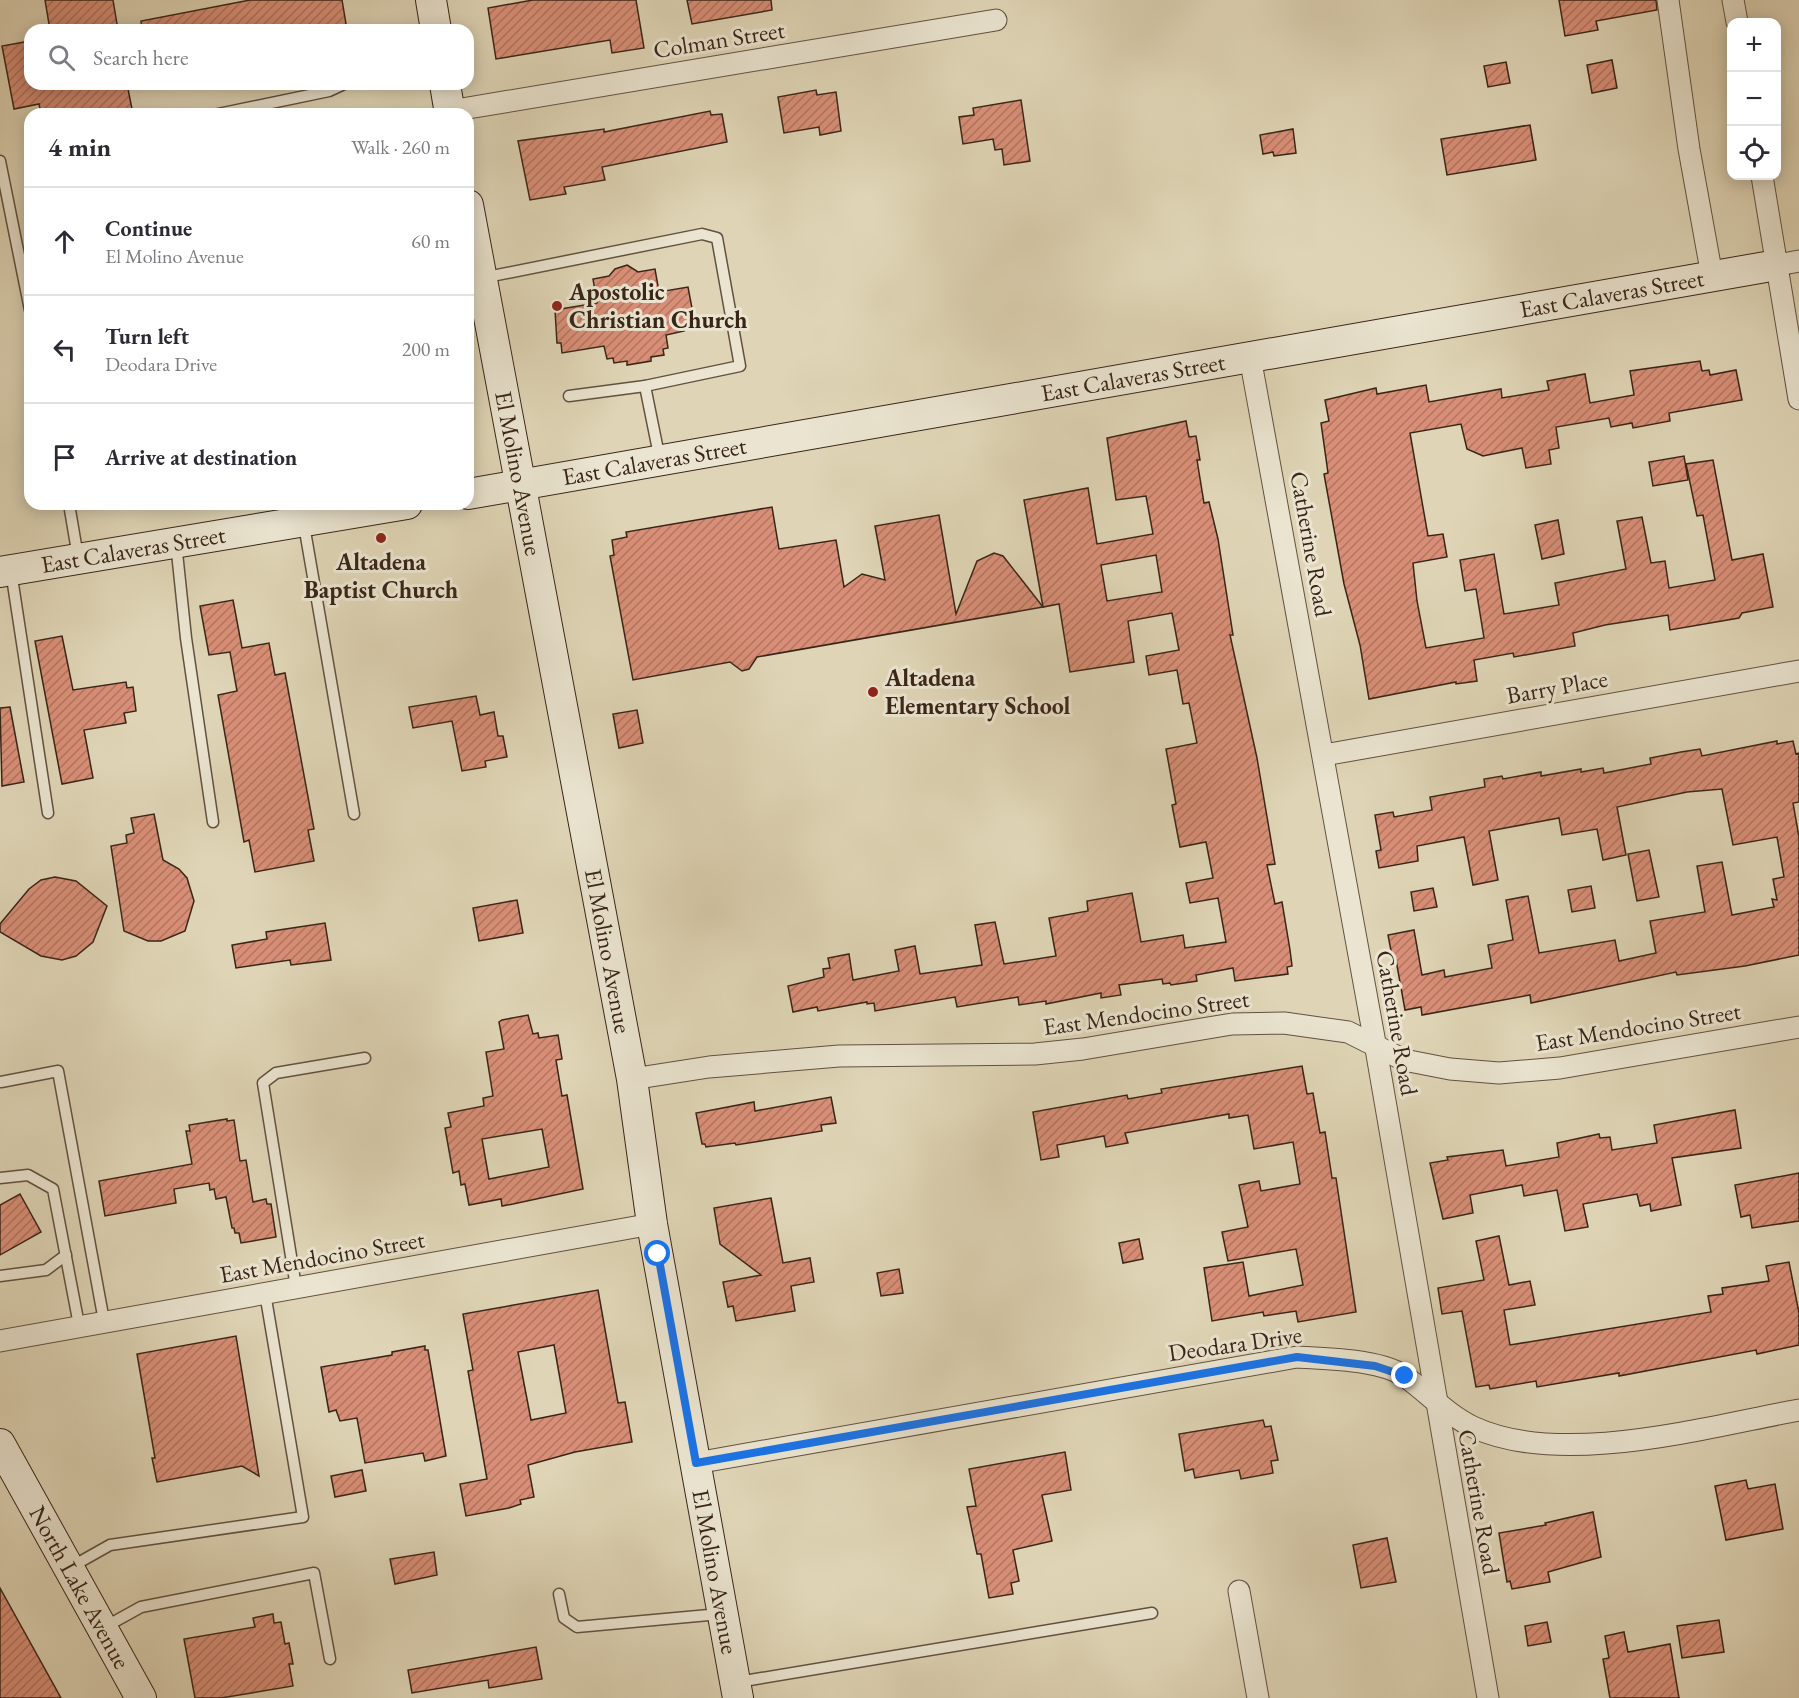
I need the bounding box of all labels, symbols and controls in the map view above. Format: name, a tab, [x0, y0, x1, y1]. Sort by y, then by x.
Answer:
street label: Colman Street	[651, 14, 787, 65]
map controls	[1727, 18, 1781, 180]
button: +	[1727, 18, 1781, 72]
search box	[24, 24, 474, 90]
icon: search	[45, 41, 78, 74]
text: Search here	[93, 43, 188, 72]
button: −	[1727, 72, 1781, 126]
button: locate	[1727, 126, 1781, 180]
text: 4 min	[48, 130, 111, 164]
text: Walk · 260 m	[351, 134, 450, 160]
text: Continue	[105, 214, 192, 243]
icon: ahead	[48, 225, 81, 258]
text: 60 m	[411, 228, 450, 254]
text: El Molino Avenue	[105, 243, 244, 269]
street label: East Calaveras Street	[1517, 262, 1706, 325]
place label: Apostolic Christian Church	[568, 276, 748, 335]
marker: Apostolic Christian Church	[550, 299, 564, 313]
text: Turn left	[105, 322, 189, 351]
icon: left	[48, 333, 81, 366]
text: 200 m	[402, 336, 450, 362]
street label: East Calaveras Street	[1038, 346, 1228, 409]
text: Deodara Drive	[105, 351, 217, 377]
street label: El Molino Avenue	[488, 388, 549, 558]
street label: East Calaveras Street	[560, 430, 749, 492]
icon: arrive	[48, 441, 81, 474]
text: Arrive at destination	[105, 443, 297, 472]
street label: Catherine Road	[1283, 469, 1340, 620]
street label: East Calaveras Street	[39, 519, 228, 580]
marker: Altadena Baptist Church	[374, 531, 388, 545]
place label: Altadena Baptist Church	[304, 546, 459, 605]
place label: Altadena Elementary School	[884, 662, 1071, 722]
street label: Barry Place	[1504, 662, 1610, 711]
marker: Altadena Elementary School	[866, 685, 880, 699]
street label: El Molino Avenue	[578, 866, 639, 1036]
street label: Catherine Road	[1369, 948, 1426, 1099]
street label: East Mendocino Street	[1041, 983, 1251, 1042]
street label: East Mendocino Street	[1533, 995, 1743, 1058]
street label: East Mendocino Street	[217, 1223, 427, 1290]
route start	[644, 1240, 670, 1266]
street label: Deodara Drive	[1166, 1319, 1304, 1368]
route end	[1391, 1362, 1417, 1388]
street label: Catherine Road	[1451, 1427, 1508, 1578]
street label: El Molino Avenue	[685, 1487, 746, 1656]
street label: North Lake Avenue	[22, 1500, 138, 1674]

